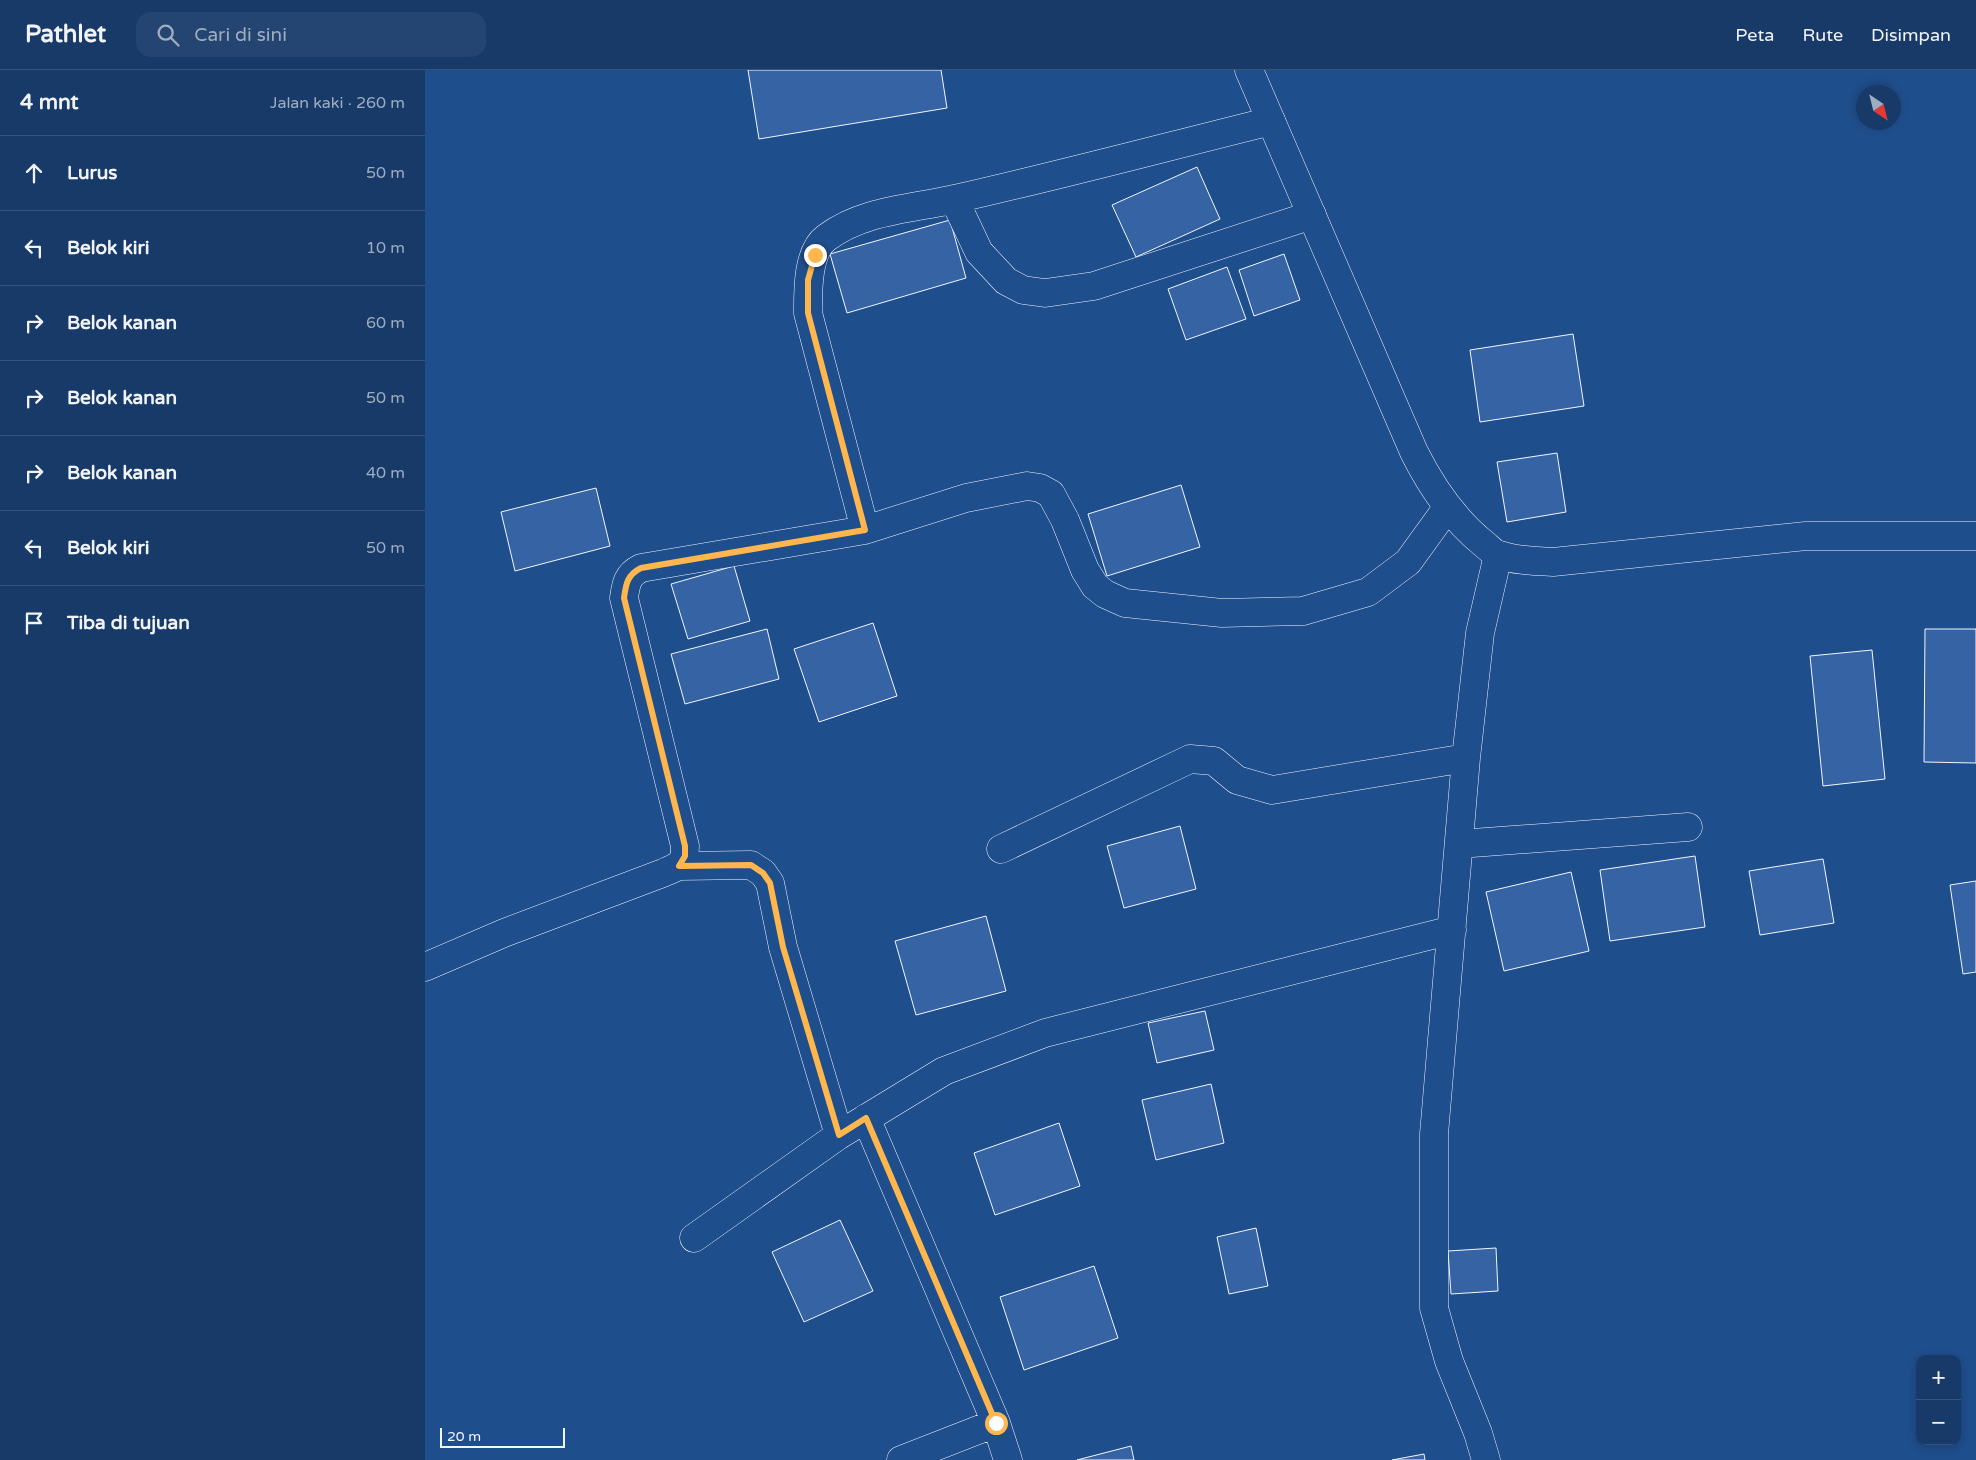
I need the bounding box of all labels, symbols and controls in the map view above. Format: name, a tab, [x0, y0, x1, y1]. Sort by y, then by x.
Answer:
search box	[136, 12, 486, 57]
text: Pathlet	[25, 20, 106, 49]
icon: search	[154, 21, 182, 49]
text: Cari di sini	[194, 24, 287, 46]
text: Peta	[1735, 24, 1774, 46]
text: Rute	[1802, 24, 1843, 46]
text: Disimpan	[1871, 24, 1951, 46]
north arrow	[1856, 85, 1901, 130]
text: 4 mnt	[20, 90, 79, 115]
text: Jalan kaki · 260 m	[270, 93, 405, 113]
icon: ahead	[20, 159, 48, 187]
text: Lurus	[67, 162, 117, 184]
text: 50 m	[366, 163, 405, 183]
icon: left	[20, 234, 48, 262]
text: Belok kiri	[67, 237, 150, 259]
text: 10 m	[366, 238, 405, 258]
route end	[804, 244, 827, 267]
icon: right	[20, 309, 48, 337]
text: Belok kanan	[67, 312, 177, 334]
text: 60 m	[366, 313, 405, 333]
icon: right	[20, 384, 48, 412]
text: Belok kanan	[67, 387, 177, 409]
text: 50 m	[366, 388, 405, 408]
icon: right	[20, 459, 48, 487]
text: Belok kanan	[67, 462, 177, 484]
text: 40 m	[366, 463, 405, 483]
icon: left	[20, 534, 48, 562]
text: Belok kiri	[67, 537, 150, 559]
text: 50 m	[366, 538, 405, 558]
icon: arrive	[20, 609, 48, 637]
text: Tiba di tujuan	[67, 612, 190, 634]
map controls	[1916, 1355, 1961, 1445]
button: +	[1916, 1355, 1961, 1400]
button: −	[1916, 1400, 1961, 1445]
route start	[985, 1412, 1008, 1435]
scale bar	[440, 1425, 565, 1448]
text: 20 m	[447, 1428, 481, 1445]

